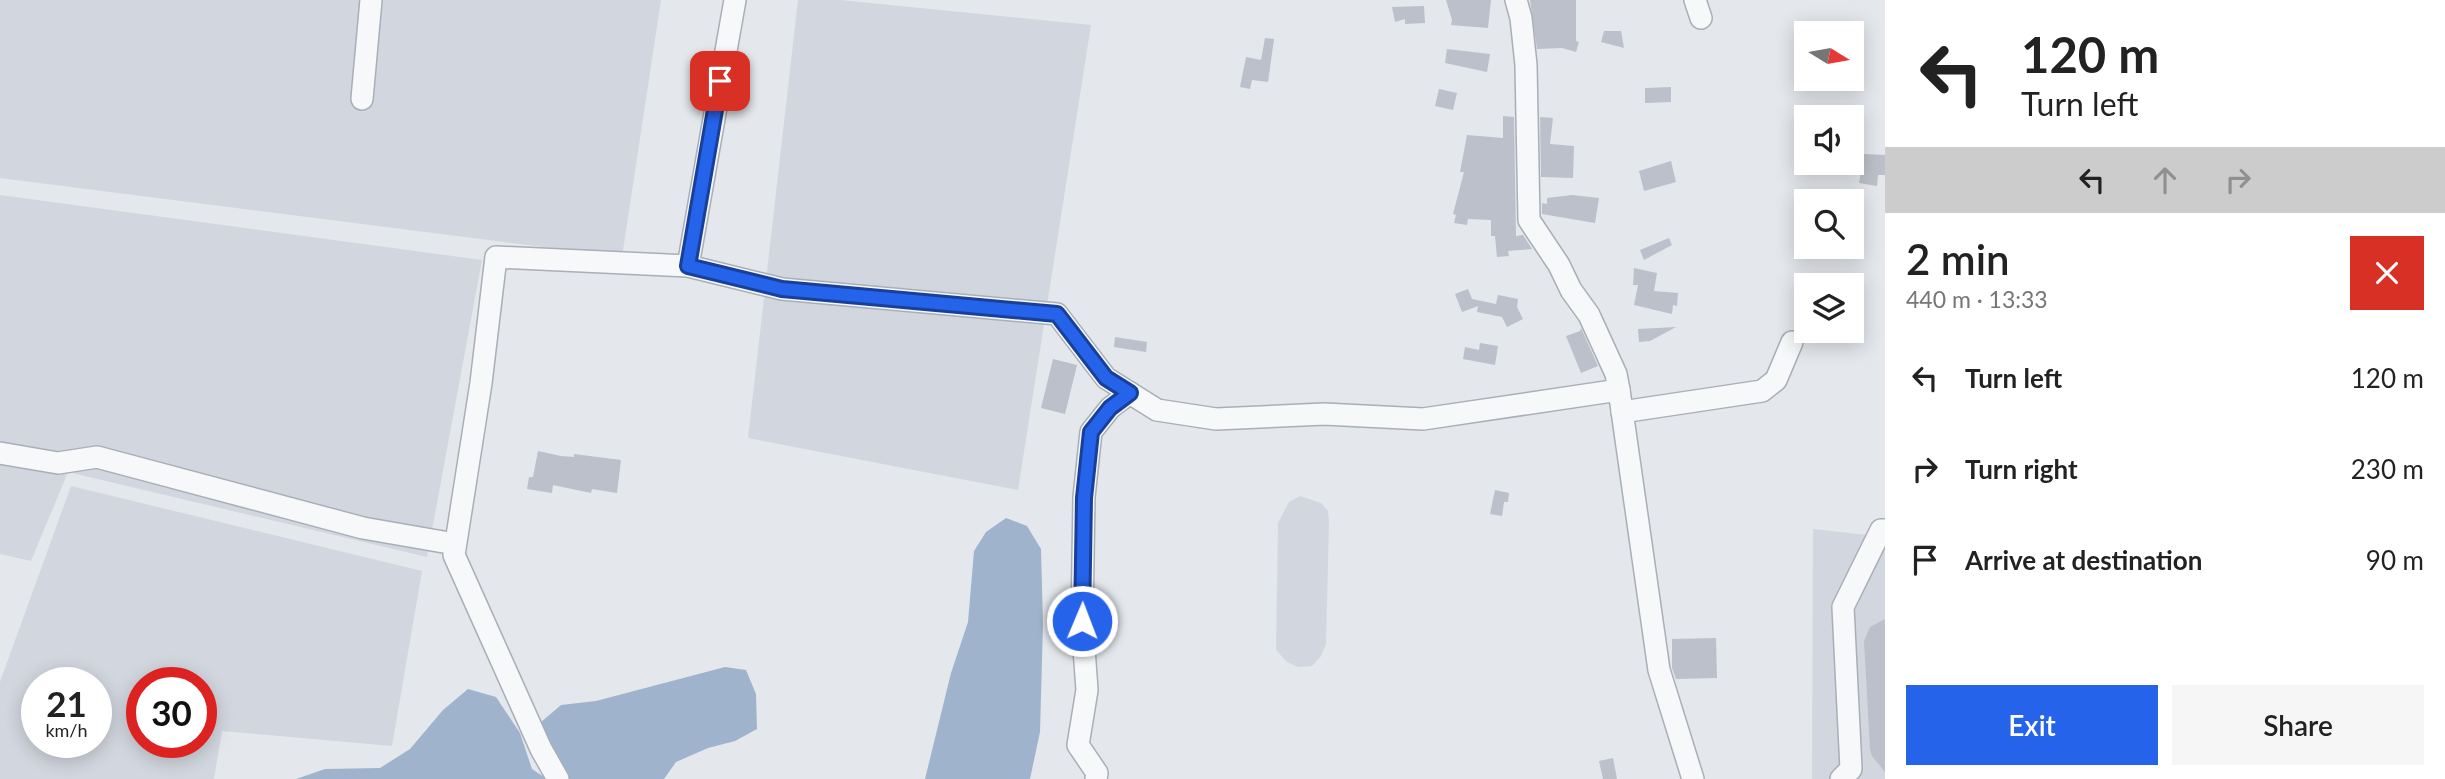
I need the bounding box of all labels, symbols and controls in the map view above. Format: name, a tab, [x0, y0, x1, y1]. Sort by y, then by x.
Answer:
north arrow	[1794, 21, 1864, 91]
map controls	[1794, 21, 1864, 343]
text: 120 m	[2021, 25, 2159, 83]
icon: left	[1906, 28, 1997, 119]
pin	[690, 51, 750, 111]
icon: arrive	[701, 62, 739, 100]
text: Turn left	[2021, 84, 2138, 123]
button: sound	[1794, 105, 1864, 175]
icon: left	[2073, 161, 2111, 199]
icon: ahead	[2146, 161, 2184, 199]
icon: right	[2219, 161, 2257, 199]
button: search	[1794, 189, 1864, 259]
text: 2 min	[1906, 234, 2010, 284]
button: close	[2350, 236, 2424, 310]
button: layers	[1794, 273, 1864, 343]
text: 440 m · 13:33	[1906, 285, 2048, 313]
icon: left	[1906, 359, 1944, 397]
text: Turn left	[1965, 362, 2062, 394]
text: 120 m	[2351, 362, 2424, 394]
icon: right	[1906, 450, 1944, 488]
text: Turn right	[1965, 453, 2078, 485]
text: 230 m	[2351, 453, 2424, 485]
icon: arrive	[1906, 541, 1944, 579]
text: Arrive at destination	[1965, 544, 2202, 576]
text: 90 m	[2366, 544, 2424, 576]
position arrow	[1045, 584, 1119, 658]
speed limit sign: 30	[126, 667, 217, 758]
text: 21	[46, 682, 87, 724]
button: Exit	[1906, 685, 2158, 765]
button: Share	[2172, 685, 2424, 765]
text: km/h	[45, 719, 88, 741]

